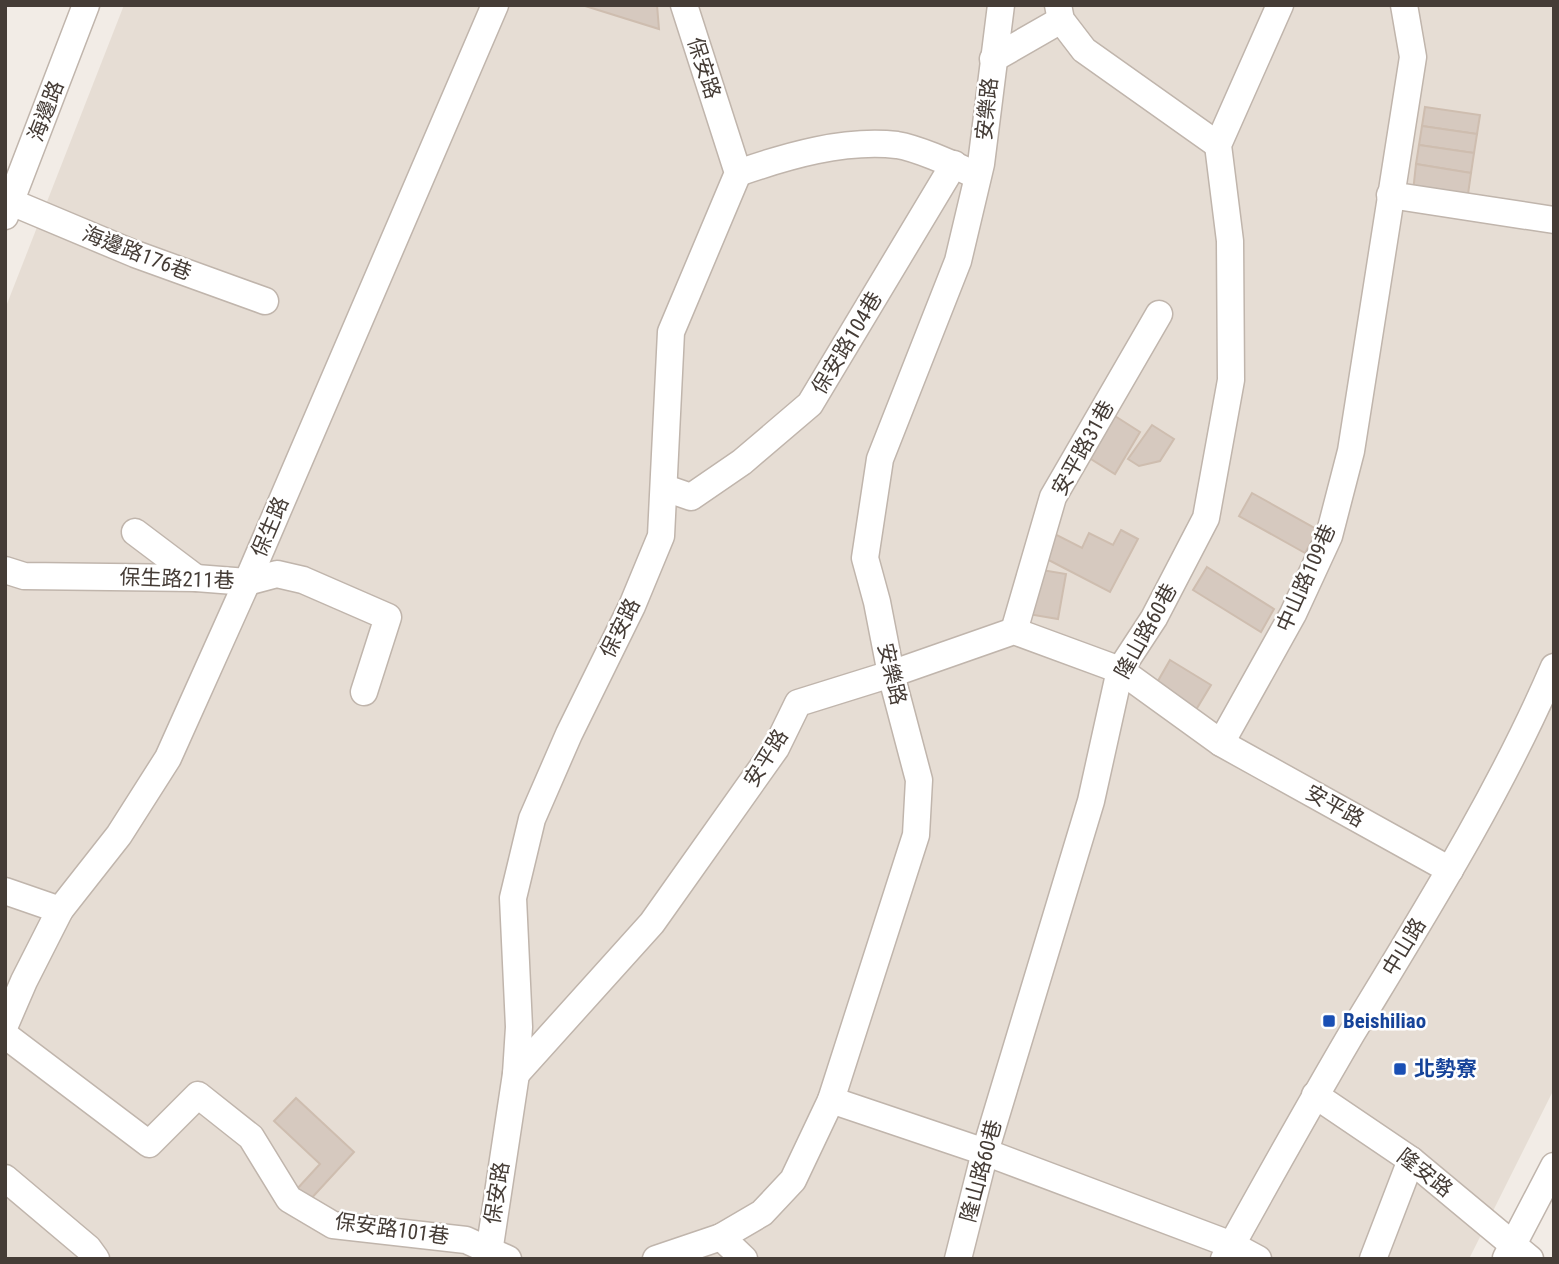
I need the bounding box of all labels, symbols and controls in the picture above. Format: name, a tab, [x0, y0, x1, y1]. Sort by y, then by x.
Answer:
street label: 保安路	[683, 34, 725, 102]
street label: 安樂路	[972, 76, 1002, 142]
street label: 海邊路	[24, 77, 68, 145]
street label: 海邊路176巷	[79, 221, 195, 285]
street label: 保安路104巷	[807, 287, 887, 399]
street label: 安平路31巷	[1047, 396, 1119, 500]
street label: 保生路	[247, 493, 293, 561]
street label: 中山路109巷	[1272, 521, 1340, 635]
street label: 保生路211巷	[119, 565, 235, 593]
street label: 隆山路60巷	[1110, 579, 1182, 683]
street label: 保安路	[595, 594, 645, 662]
street label: 安樂路	[873, 641, 911, 707]
street label: 安平路	[739, 725, 793, 791]
street label: 安平路	[1302, 780, 1368, 832]
street label: 中山路	[1377, 914, 1431, 980]
place label: Beishiliao	[1343, 1009, 1426, 1033]
marker: Beishiliao	[1321, 1013, 1337, 1029]
place label: 北勢寮	[1414, 1057, 1477, 1081]
marker: 北勢寮	[1392, 1061, 1408, 1077]
street label: 隆山路60巷	[956, 1117, 1006, 1225]
street label: 隆安路	[1393, 1144, 1457, 1202]
street label: 保安路	[480, 1160, 514, 1226]
street label: 保安路101巷	[333, 1209, 451, 1249]

